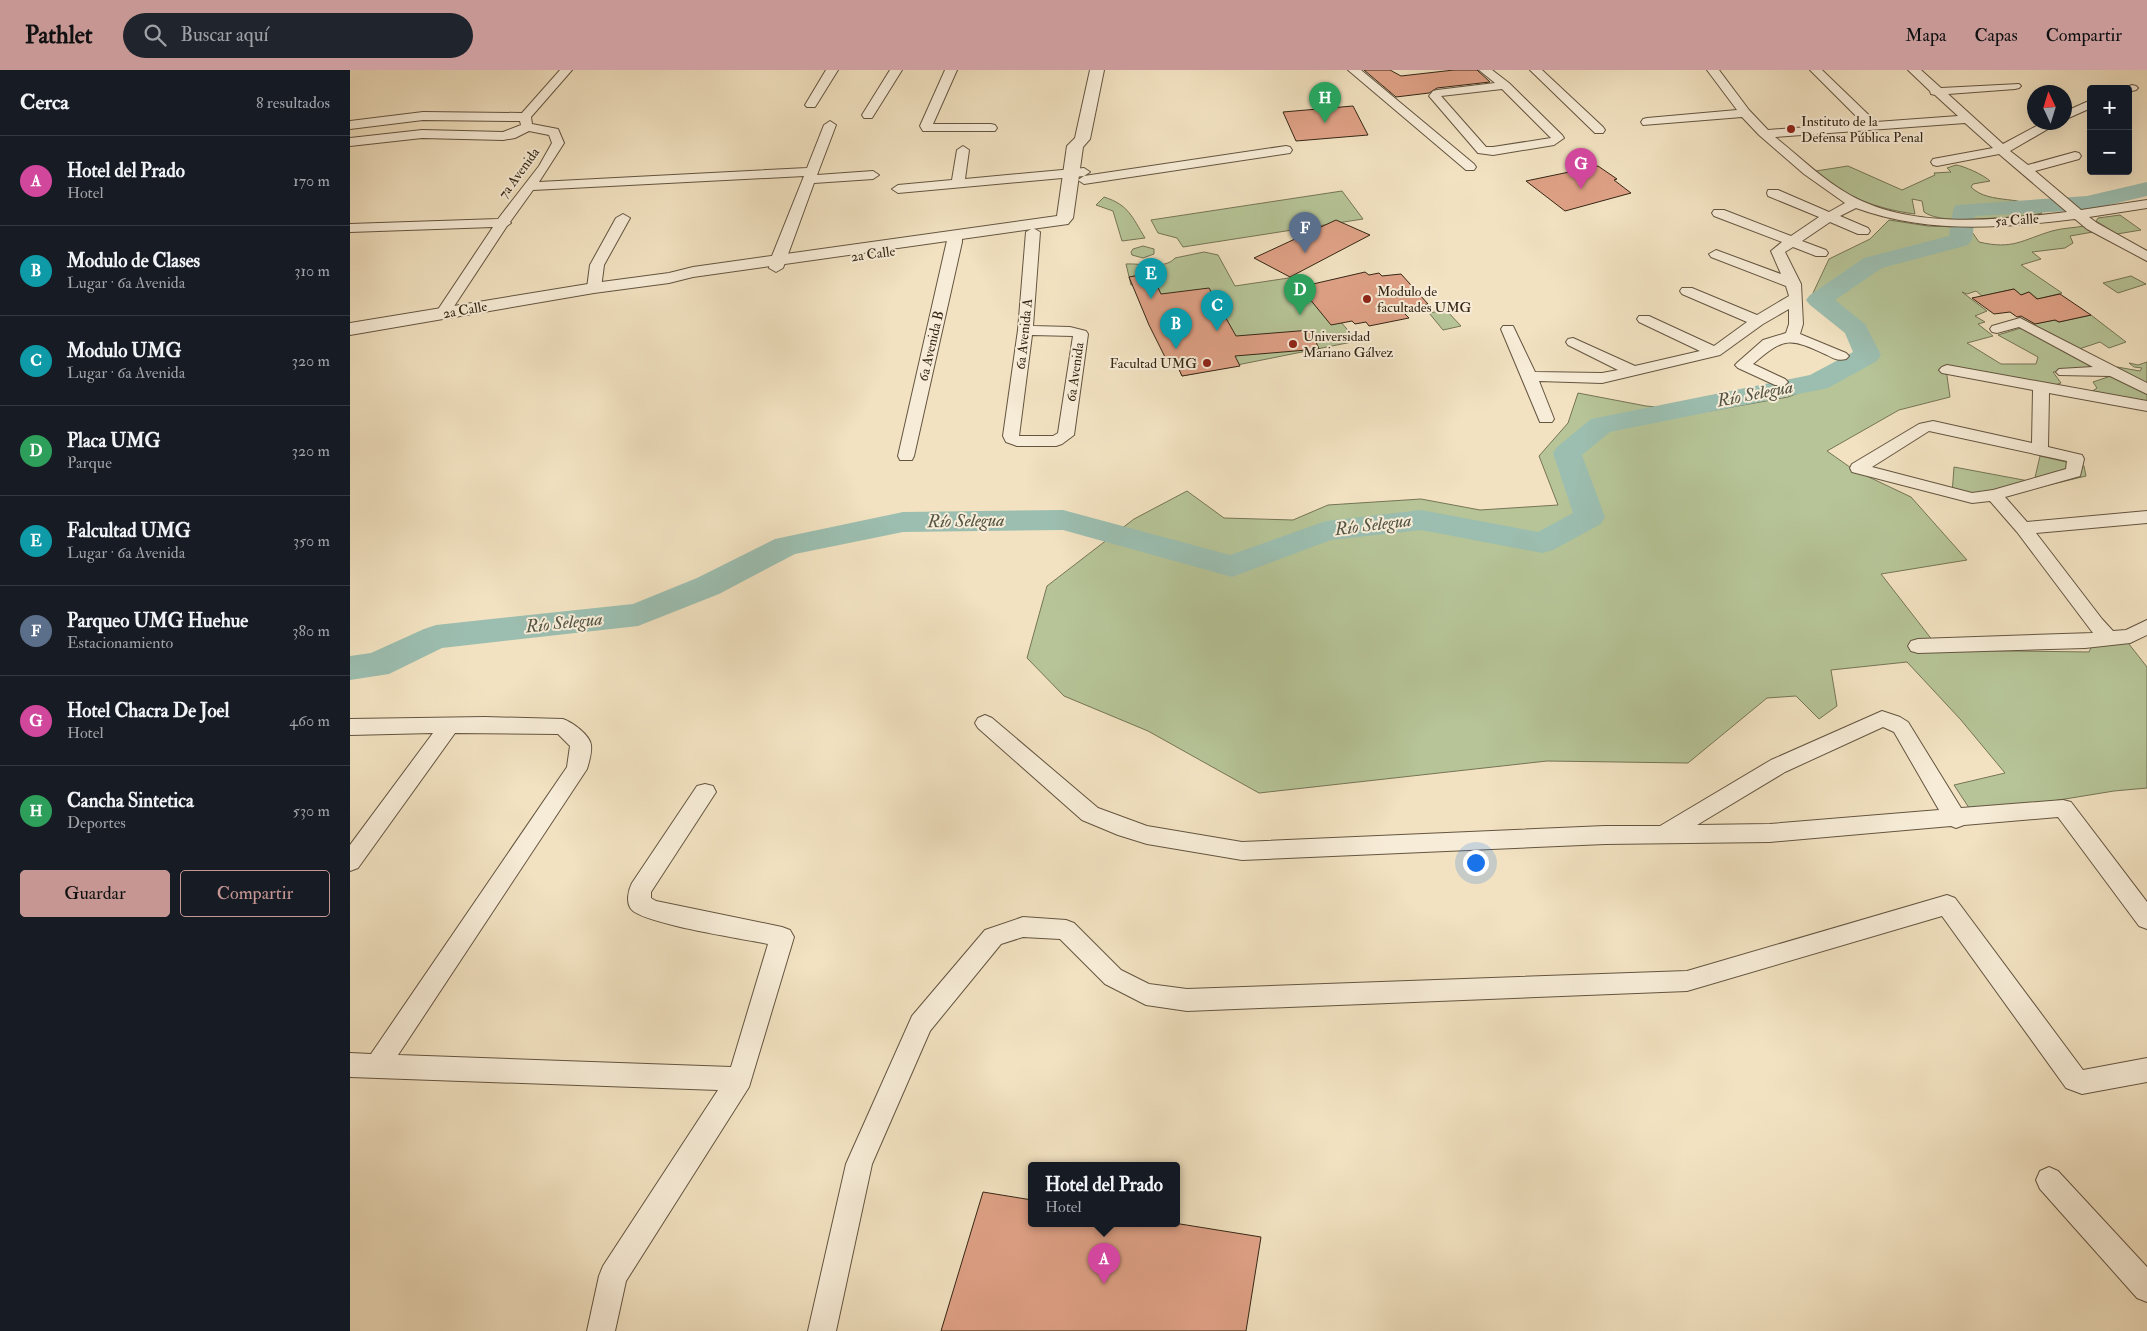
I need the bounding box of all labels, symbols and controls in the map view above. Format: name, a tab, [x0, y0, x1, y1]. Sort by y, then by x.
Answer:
search box	[123, 13, 473, 58]
text: Pathlet	[25, 20, 93, 51]
icon: search	[141, 21, 169, 49]
text: Buscar aquí	[181, 23, 269, 47]
text: Mapa	[1905, 24, 1947, 47]
text: Capas	[1975, 24, 2018, 47]
text: Compartir	[2046, 24, 2122, 47]
pin: H	[1309, 82, 1341, 123]
north arrow	[2027, 85, 2072, 130]
map controls	[2087, 85, 2132, 175]
button: +	[2087, 85, 2132, 130]
text: Cerca	[20, 89, 69, 116]
text: 8 resultados	[256, 93, 330, 113]
place label: Instituto de la Defensa Pública Penal	[1801, 113, 1924, 146]
marker: Instituto de la Defensa Pública Penal	[1785, 123, 1797, 135]
button: −	[2087, 130, 2132, 175]
street label: 7a Avenida	[495, 144, 543, 202]
pin: G	[1565, 148, 1597, 189]
text: Hotel del Prado	[67, 159, 185, 183]
text: A	[31, 171, 41, 191]
text: 170 m	[293, 171, 330, 191]
text: Hotel	[67, 183, 104, 203]
street label: 5a Calle	[1995, 210, 2040, 230]
pin: F	[1289, 212, 1321, 253]
street label: 2a Calle	[850, 242, 896, 266]
text: Modulo de Clases	[67, 249, 200, 273]
pin: E	[1135, 258, 1167, 299]
text: B	[31, 261, 41, 281]
text: 310 m	[294, 261, 330, 281]
text: Lugar · 6a Avenida	[67, 273, 185, 293]
pin: D	[1284, 274, 1316, 315]
place label: Modulo de facultades UMG	[1377, 283, 1472, 316]
pin: C	[1201, 290, 1233, 331]
marker: Modulo de facultades UMG	[1361, 293, 1373, 305]
street label: 6a Avenida A	[1012, 297, 1036, 370]
street label: 2a Calle	[441, 298, 489, 322]
pin: B	[1160, 308, 1192, 349]
street label: 6a Avenida B	[915, 309, 947, 383]
place label: Universidad Mariano Gálvez	[1303, 328, 1394, 361]
marker: Universidad Mariano Gálvez	[1287, 338, 1299, 350]
text: Modulo UMG	[67, 339, 181, 363]
street label: 6a Avenida	[1062, 341, 1088, 403]
text: C	[30, 351, 42, 371]
text: 320 m	[292, 351, 330, 371]
place label: Facultad UMG	[1109, 355, 1197, 372]
marker: Facultad UMG	[1201, 357, 1213, 369]
text: Lugar · 6a Avenida	[67, 363, 185, 383]
water label: Río Selegua	[1714, 375, 1795, 413]
text: Placa UMG	[67, 429, 160, 453]
text: D	[29, 441, 43, 461]
text: 320 m	[292, 441, 330, 461]
text: Parque	[67, 453, 112, 473]
water label: Río Selegua	[926, 509, 1005, 533]
water label: Río Selegua	[1332, 509, 1413, 541]
text: Falcultad UMG	[67, 519, 191, 543]
text: E	[30, 531, 42, 551]
text: 350 m	[293, 531, 330, 551]
text: Lugar · 6a Avenida	[67, 543, 185, 563]
water label: Río Selegua	[523, 608, 604, 639]
text: Parqueo UMG Huehue	[67, 609, 248, 633]
text: F	[31, 621, 41, 641]
text: 380 m	[292, 621, 330, 641]
text: Estacionamiento	[67, 633, 173, 653]
text: Hotel Chacra De Joel	[67, 699, 229, 723]
text: G	[29, 711, 43, 731]
text: 460 m	[289, 711, 330, 731]
text: Hotel	[67, 723, 104, 743]
text: Cancha Sintetica	[67, 789, 194, 813]
text: H	[29, 801, 43, 821]
text: 530 m	[293, 801, 330, 821]
text: Deportes	[67, 813, 126, 833]
your location	[1463, 850, 1489, 876]
button: Guardar	[20, 870, 170, 917]
button: Compartir	[180, 870, 330, 917]
popup	[1028, 1162, 1180, 1227]
text: Hotel del Prado	[1045, 1173, 1163, 1197]
text: Hotel	[1045, 1197, 1082, 1217]
pin: A	[1088, 1243, 1120, 1284]

